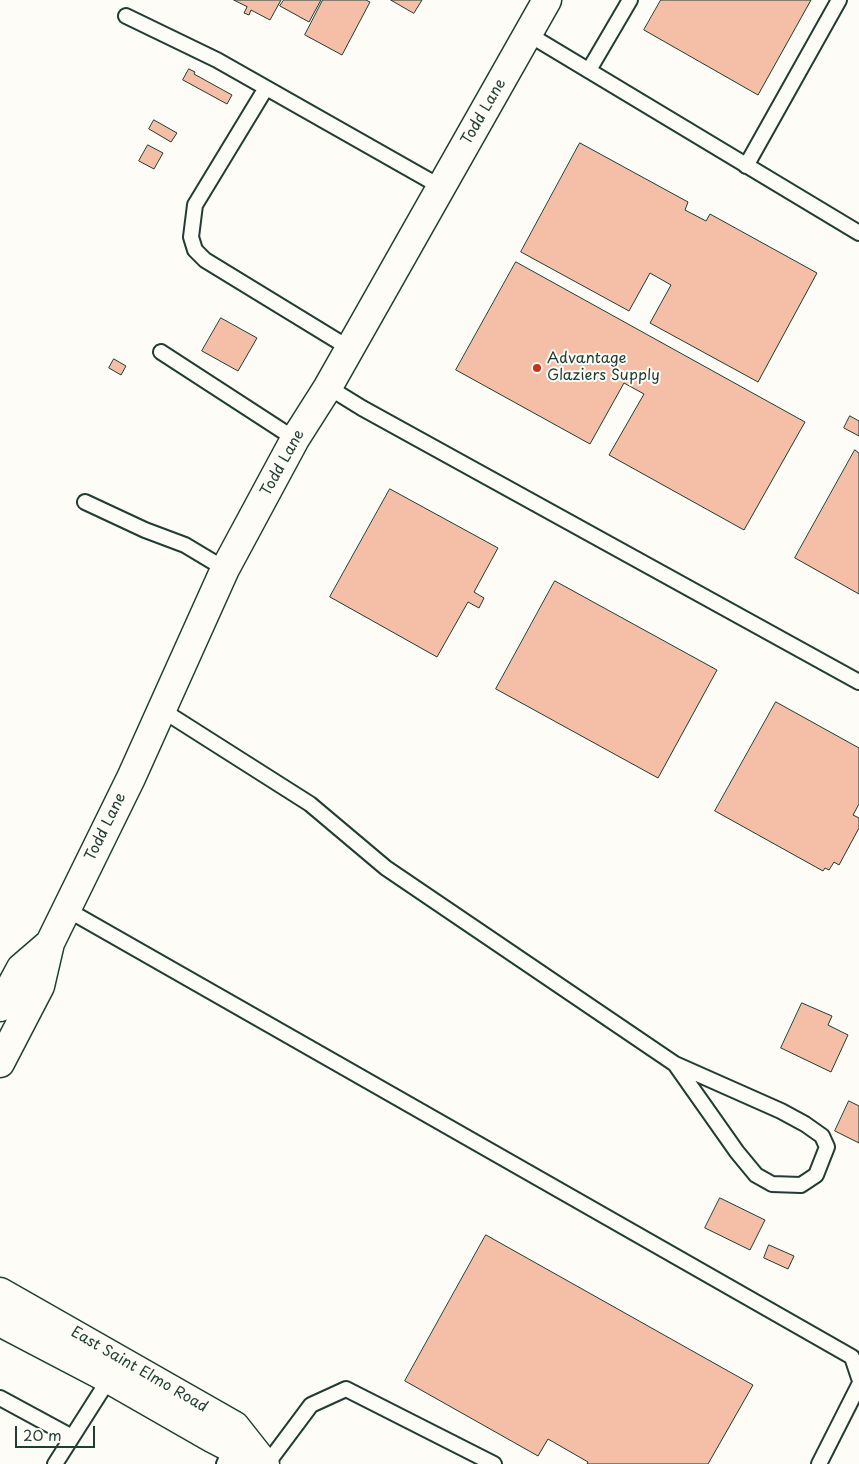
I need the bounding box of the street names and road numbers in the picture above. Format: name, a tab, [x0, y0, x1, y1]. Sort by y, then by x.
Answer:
street label: Todd Lane	[458, 76, 510, 148]
street label: Todd Lane	[257, 427, 309, 499]
street label: Todd Lane	[82, 790, 130, 864]
street label: East Saint Elmo Road	[67, 1323, 211, 1417]

